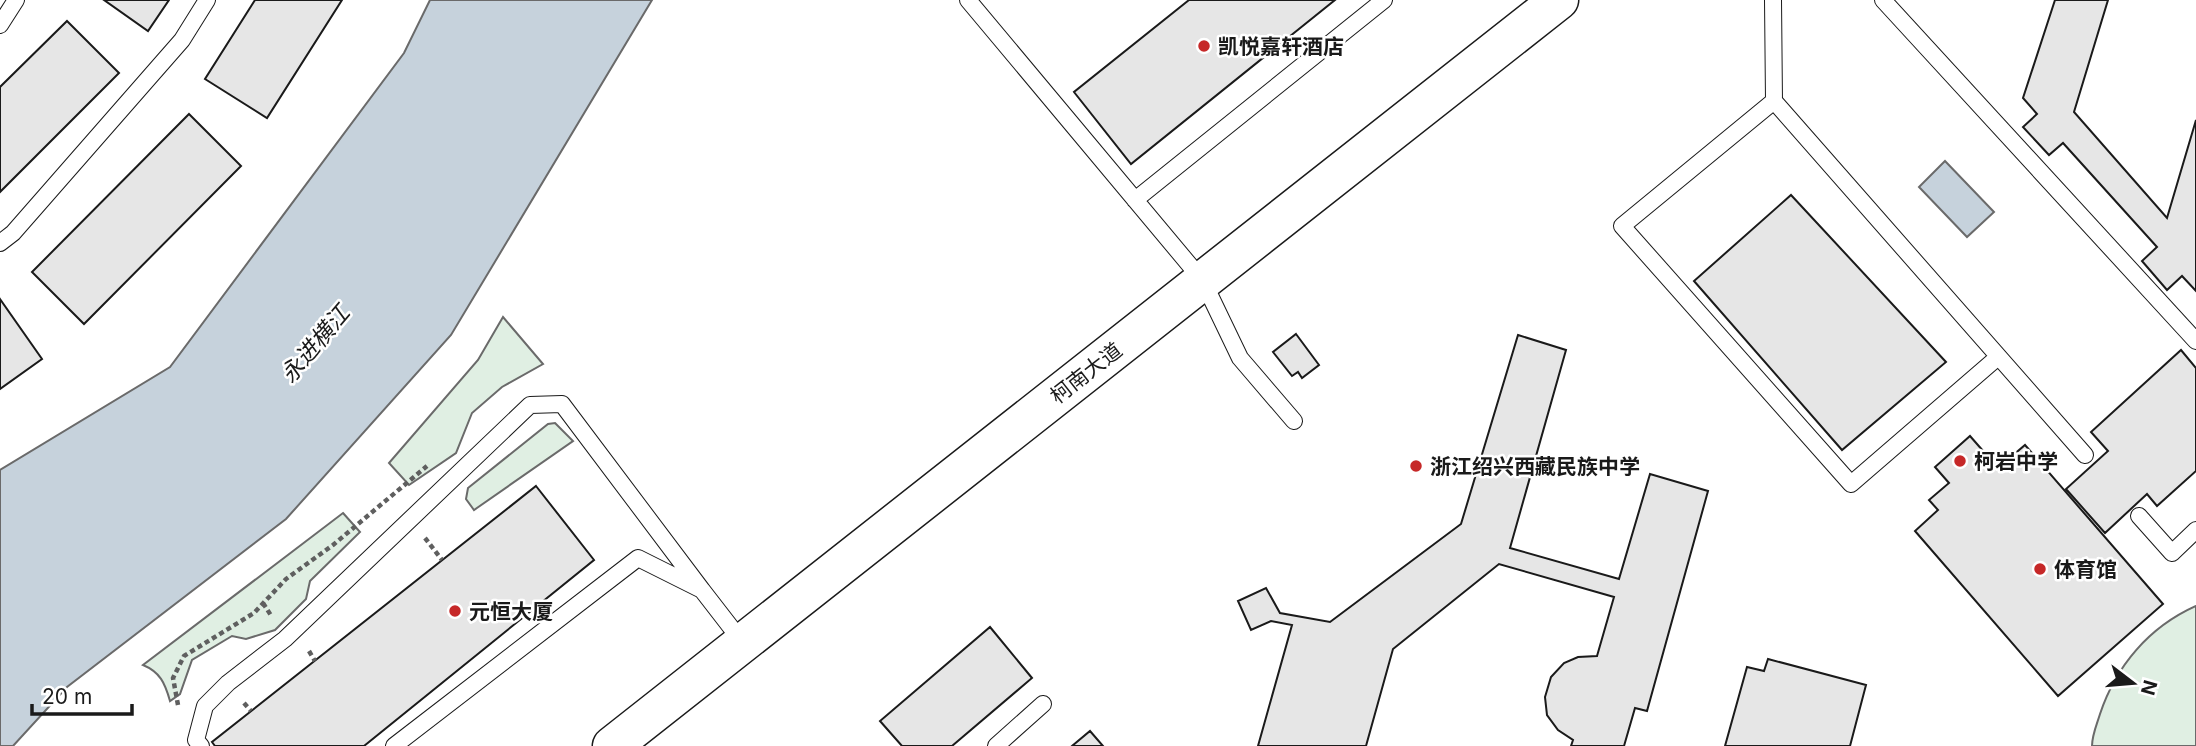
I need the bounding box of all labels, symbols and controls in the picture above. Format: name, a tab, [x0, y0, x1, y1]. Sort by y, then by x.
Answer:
place label: 凯悦嘉轩酒店	[1218, 34, 1344, 59]
marker: 凯悦嘉轩酒店	[1196, 38, 1212, 54]
water label: 永进横江	[275, 297, 357, 388]
street label: 柯南大道	[1045, 337, 1127, 409]
place label: 柯岩中学	[1974, 449, 2058, 474]
marker: 柯岩中学	[1952, 453, 1968, 469]
place label: 浙江绍兴西藏民族中学	[1430, 454, 1640, 479]
marker: 浙江绍兴西藏民族中学	[1408, 458, 1424, 474]
place label: 体育馆	[2054, 557, 2117, 582]
marker: 体育馆	[2032, 561, 2048, 577]
place label: 元恒大厦	[469, 599, 553, 624]
marker: 元恒大厦	[447, 603, 463, 619]
north arrow	[2098, 648, 2168, 718]
scale bar	[32, 672, 131, 716]
text: N	[2136, 677, 2162, 698]
text: 20 m	[42, 684, 92, 709]

